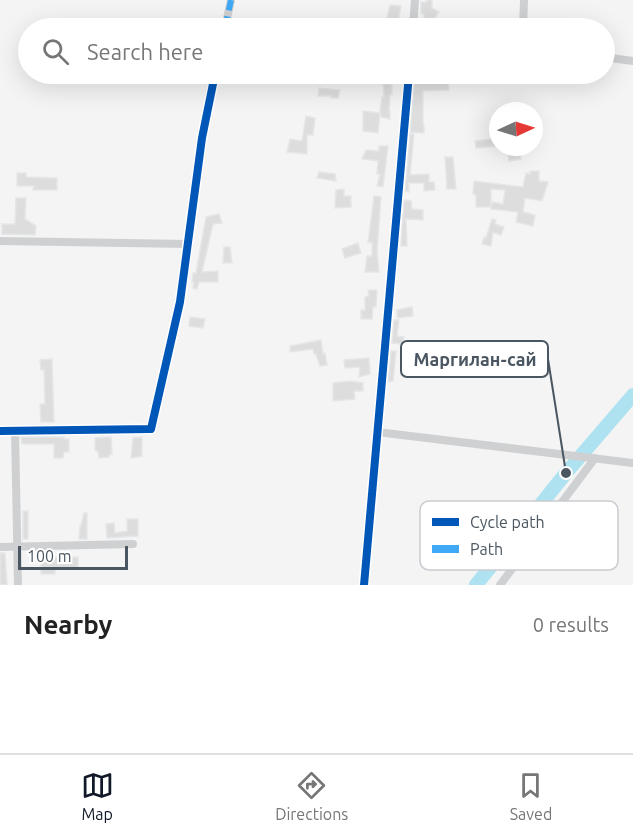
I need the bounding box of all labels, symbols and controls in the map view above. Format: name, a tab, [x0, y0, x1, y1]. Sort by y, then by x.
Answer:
search box	[18, 18, 615, 84]
icon: search	[39, 35, 72, 68]
text: Search here	[87, 39, 203, 64]
north arrow	[489, 102, 543, 156]
callout: Маргилан-сай	[401, 341, 548, 377]
text: Маргилан-сай	[413, 349, 537, 369]
legend	[420, 501, 618, 570]
text: Cycle path	[470, 513, 545, 531]
text: Path	[470, 540, 503, 558]
scale bar	[18, 543, 128, 570]
text: 100 m	[27, 547, 72, 565]
text: Nearby	[24, 610, 112, 639]
text: 0 results	[533, 613, 609, 636]
tab: Map	[81, 769, 114, 823]
tab: Directions	[275, 769, 348, 823]
tab: Saved	[510, 769, 552, 823]

